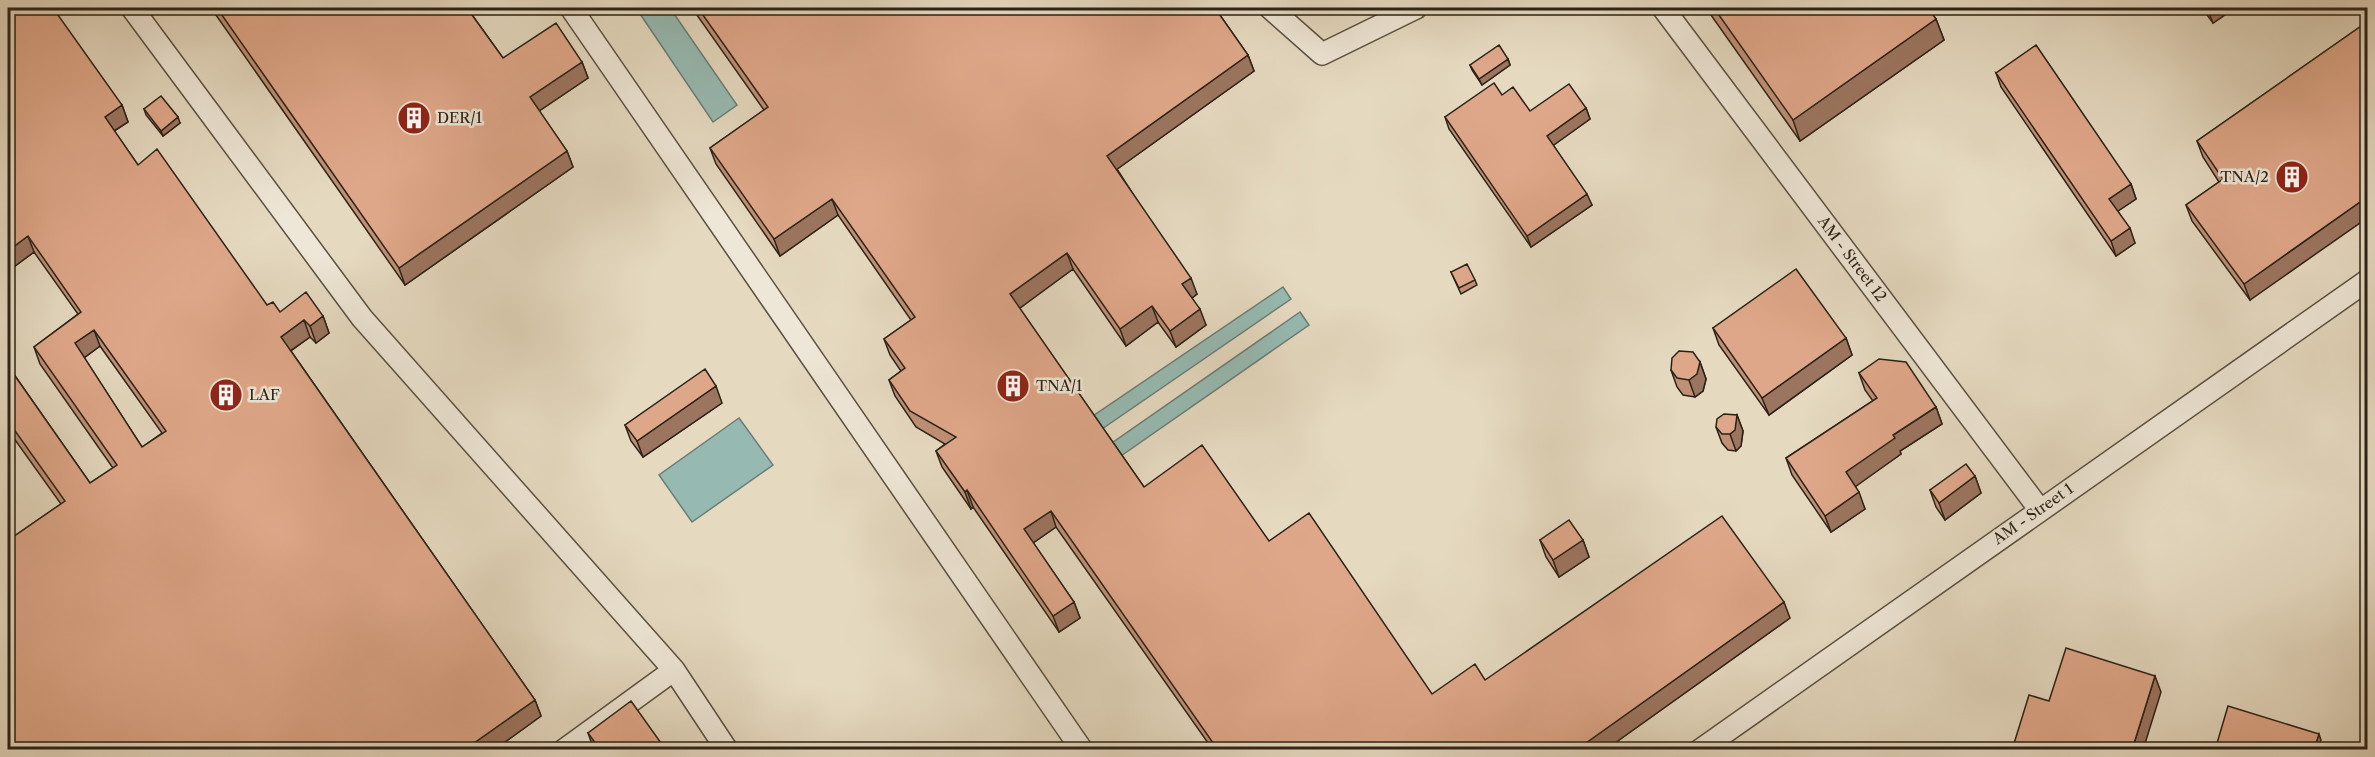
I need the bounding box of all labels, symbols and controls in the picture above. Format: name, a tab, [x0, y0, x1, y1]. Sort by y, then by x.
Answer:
building icon: DER/1	[396, 100, 432, 136]
place label: DER/1	[437, 108, 483, 127]
building icon: TNA/2	[2274, 159, 2310, 195]
place label: TNA/2	[2220, 167, 2269, 186]
street label: AM - Street 12	[1813, 211, 1891, 305]
building icon: TNA/1	[995, 368, 1031, 404]
place label: TNA/1	[1036, 376, 1083, 395]
building icon: LAF	[208, 377, 244, 413]
place label: LAF	[249, 385, 280, 404]
street label: AM - Street 1	[1988, 478, 2077, 549]

